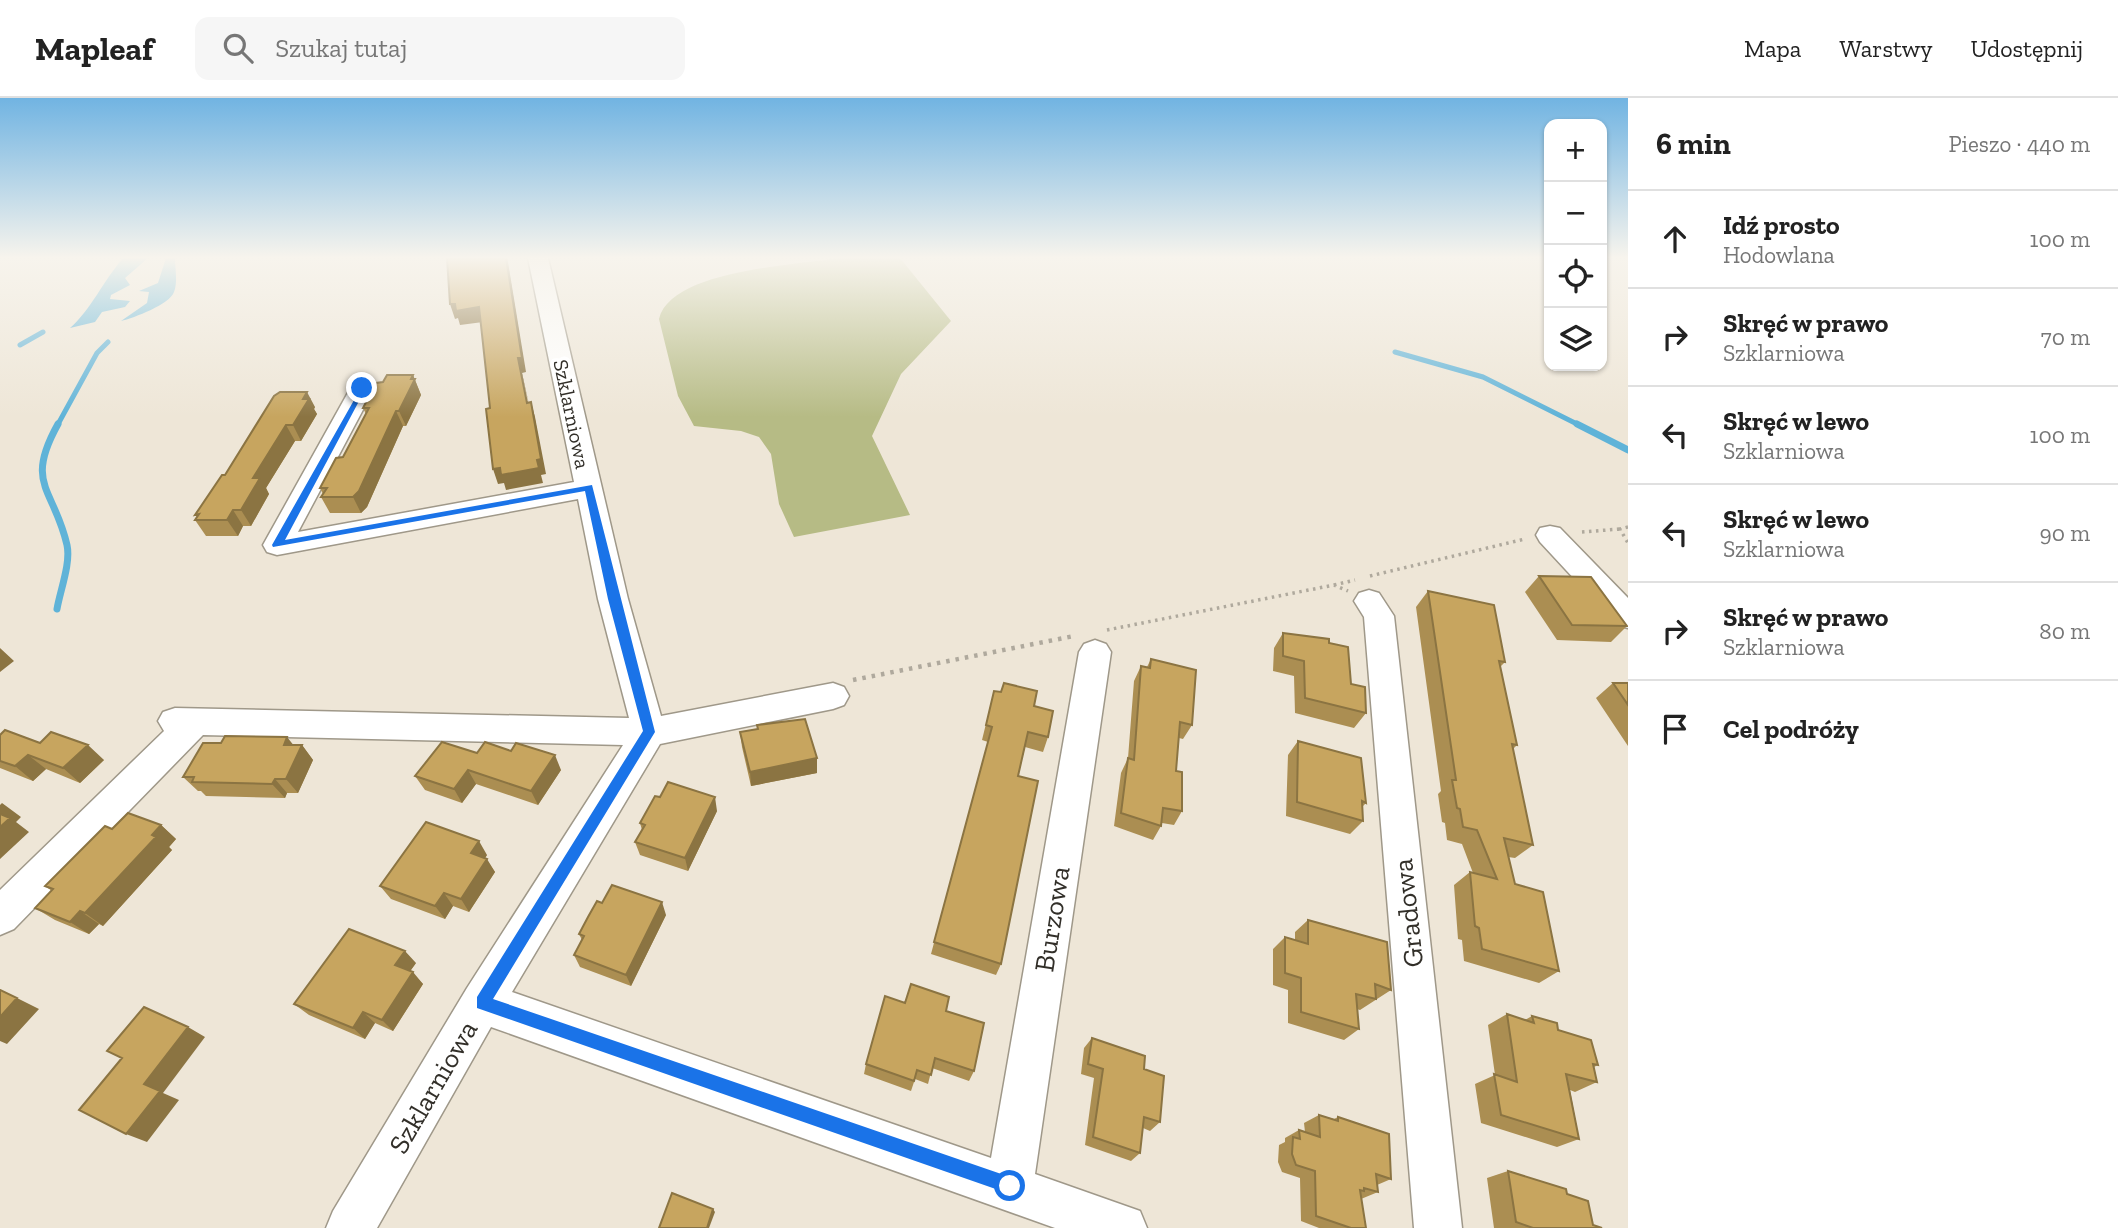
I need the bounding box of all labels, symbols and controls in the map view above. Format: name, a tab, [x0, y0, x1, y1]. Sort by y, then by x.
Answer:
search box	[195, 17, 685, 80]
text: Mapleaf	[35, 29, 153, 68]
icon: search	[219, 29, 257, 67]
text: Szukaj tutaj	[275, 32, 407, 64]
text: Mapa	[1744, 34, 1801, 63]
text: Warstwy	[1839, 34, 1933, 63]
text: Udostępnij	[1971, 34, 2083, 63]
map controls	[1544, 119, 1607, 371]
button: +	[1544, 119, 1607, 182]
text: 6 min	[1656, 126, 1731, 162]
text: Pieszo · 440 m	[1948, 130, 2090, 158]
button: −	[1544, 182, 1607, 245]
text: Idź prosto	[1723, 209, 1840, 241]
icon: ahead	[1656, 220, 1694, 258]
text: 100 m	[2030, 225, 2090, 253]
text: Hodowlana	[1723, 241, 1835, 269]
button: locate	[1544, 245, 1607, 308]
text: Skręć w prawo	[1723, 307, 1888, 339]
button: layers	[1544, 308, 1607, 371]
icon: right	[1656, 318, 1694, 356]
text: 70 m	[2041, 323, 2090, 351]
text: Szklarniowa	[1723, 339, 1845, 367]
street label: Szklarniowa	[548, 357, 596, 471]
route end	[346, 372, 377, 403]
text: Skręć w lewo	[1723, 405, 1869, 437]
icon: left	[1656, 416, 1694, 454]
text: 100 m	[2030, 421, 2090, 449]
text: Szklarniowa	[1723, 437, 1845, 465]
text: Skręć w lewo	[1723, 503, 1869, 535]
icon: left	[1656, 514, 1694, 552]
text: 90 m	[2039, 519, 2090, 547]
text: Szklarniowa	[1723, 535, 1845, 563]
text: Skręć w prawo	[1723, 601, 1888, 633]
icon: right	[1656, 612, 1694, 650]
text: 80 m	[2039, 617, 2090, 645]
text: Szklarniowa	[1723, 633, 1845, 661]
icon: arrive	[1656, 710, 1694, 748]
text: Cel podróży	[1723, 713, 1859, 745]
street label: Gradowa	[1386, 857, 1430, 969]
street label: Burzowa	[1027, 863, 1077, 974]
street label: Szklarniowa	[382, 1014, 485, 1159]
route start	[994, 1170, 1025, 1201]

